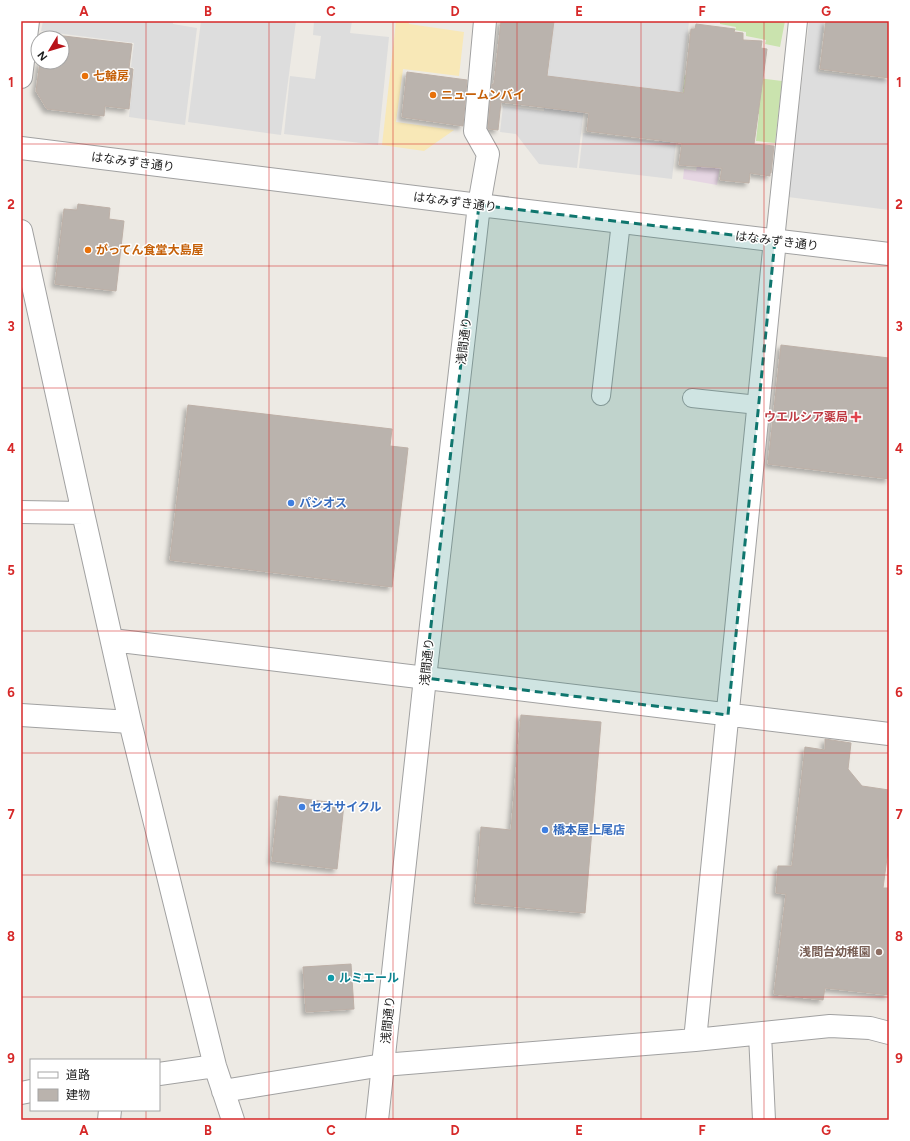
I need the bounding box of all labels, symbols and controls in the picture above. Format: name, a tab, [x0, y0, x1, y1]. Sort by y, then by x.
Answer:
text: A	[79, 4, 89, 19]
text: B	[204, 4, 212, 19]
text: C	[326, 4, 336, 19]
text: D	[450, 4, 460, 19]
text: E	[575, 4, 583, 19]
text: F	[698, 4, 706, 19]
text: G	[821, 4, 831, 19]
north arrow	[30, 30, 70, 70]
text: N	[35, 48, 50, 63]
place label: 七輪房	[93, 69, 129, 83]
marker: 七輪房	[80, 71, 90, 81]
text: 1	[8, 75, 14, 90]
text: 1	[896, 75, 902, 90]
place label: ニュームンバイ	[441, 88, 525, 102]
marker: ニュームンバイ	[428, 90, 438, 100]
street label: はなみずき通り	[90, 150, 176, 174]
street label: はなみずき通り	[412, 190, 498, 214]
text: 2	[7, 197, 15, 212]
text: 2	[895, 197, 903, 212]
street label: はなみずき通り	[734, 229, 820, 253]
place label: がってん食堂大島屋	[96, 243, 203, 257]
marker: がってん食堂大島屋	[83, 245, 93, 255]
street label: 浅間通り	[454, 316, 474, 366]
text: 3	[7, 319, 15, 334]
text: 3	[895, 319, 903, 334]
place label: ウエルシア薬局	[764, 410, 848, 424]
marker: ウエルシア薬局	[851, 412, 861, 422]
text: 4	[7, 441, 15, 456]
text: 4	[895, 441, 903, 456]
place label: パシオス	[299, 496, 347, 510]
marker: パシオス	[286, 498, 296, 508]
text: 5	[7, 563, 15, 578]
text: 5	[895, 563, 903, 578]
street label: 浅間通り	[418, 637, 436, 687]
text: 6	[7, 685, 15, 700]
text: 6	[895, 685, 903, 700]
place label: セオサイクル	[310, 800, 381, 814]
marker: セオサイクル	[297, 802, 307, 812]
text: 7	[7, 807, 15, 822]
text: 7	[895, 807, 903, 822]
place label: 橋本屋上尾店	[553, 823, 625, 837]
marker: 橋本屋上尾店	[540, 825, 550, 835]
text: 8	[7, 929, 15, 944]
text: 8	[895, 929, 903, 944]
place label: 浅間台幼稚園	[799, 945, 871, 959]
marker: 浅間台幼稚園	[874, 947, 884, 957]
place label: ルミエール	[339, 971, 399, 985]
marker: ルミエール	[326, 973, 336, 983]
street label: 浅間通り	[379, 995, 397, 1045]
text: 9	[7, 1051, 15, 1066]
text: 9	[895, 1051, 903, 1066]
legend	[30, 1059, 160, 1111]
text: 道路	[66, 1068, 90, 1082]
text: 建物	[66, 1088, 90, 1102]
text: A	[79, 1123, 89, 1138]
text: B	[204, 1123, 212, 1138]
text: C	[326, 1123, 336, 1138]
text: D	[450, 1123, 460, 1138]
text: E	[575, 1123, 583, 1138]
text: F	[698, 1123, 706, 1138]
text: G	[821, 1123, 831, 1138]

